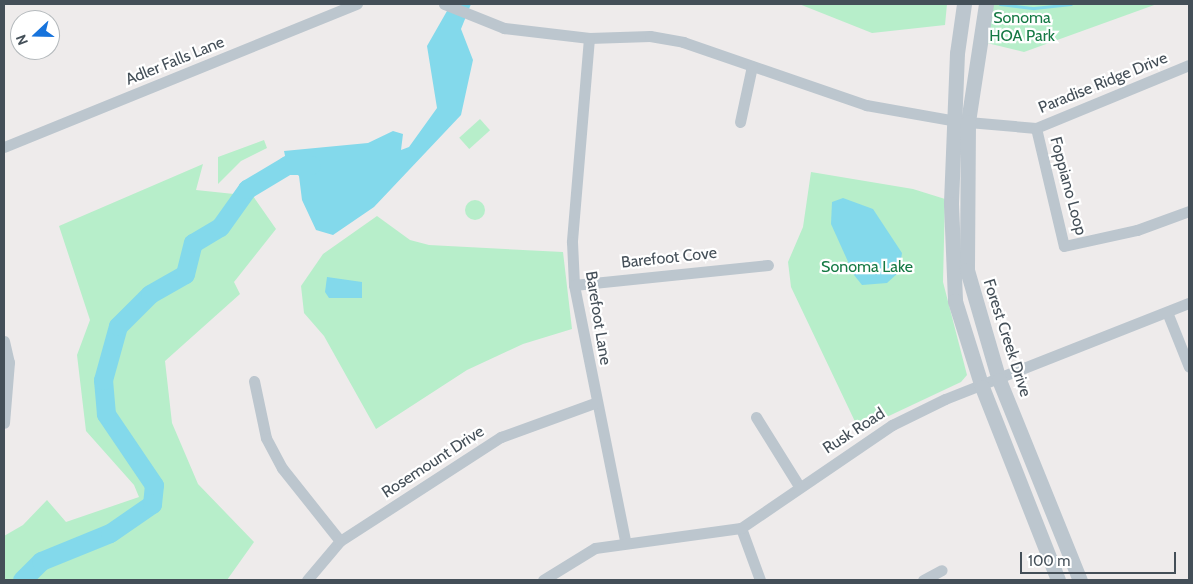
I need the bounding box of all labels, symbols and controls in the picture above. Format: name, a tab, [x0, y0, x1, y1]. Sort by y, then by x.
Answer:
park label: Sonoma HOA Park	[989, 8, 1055, 46]
north arrow	[10, 10, 60, 60]
text: N	[12, 32, 32, 48]
street label: Adler Falls Lane	[123, 32, 227, 90]
street label: Paradise Ridge Drive	[1036, 48, 1170, 118]
street label: Foppiano Loop	[1046, 135, 1090, 237]
street label: Barefoot Cove	[620, 243, 718, 273]
park label: Sonoma Lake	[821, 257, 913, 277]
street label: Barefoot Lane	[581, 270, 615, 366]
street label: Forest Creek Drive	[979, 277, 1035, 399]
street label: Rusk Road	[819, 404, 889, 458]
street label: Rosemount Drive	[378, 422, 488, 502]
scale bar	[1023, 542, 1179, 574]
text: 100 m	[1028, 552, 1070, 570]

